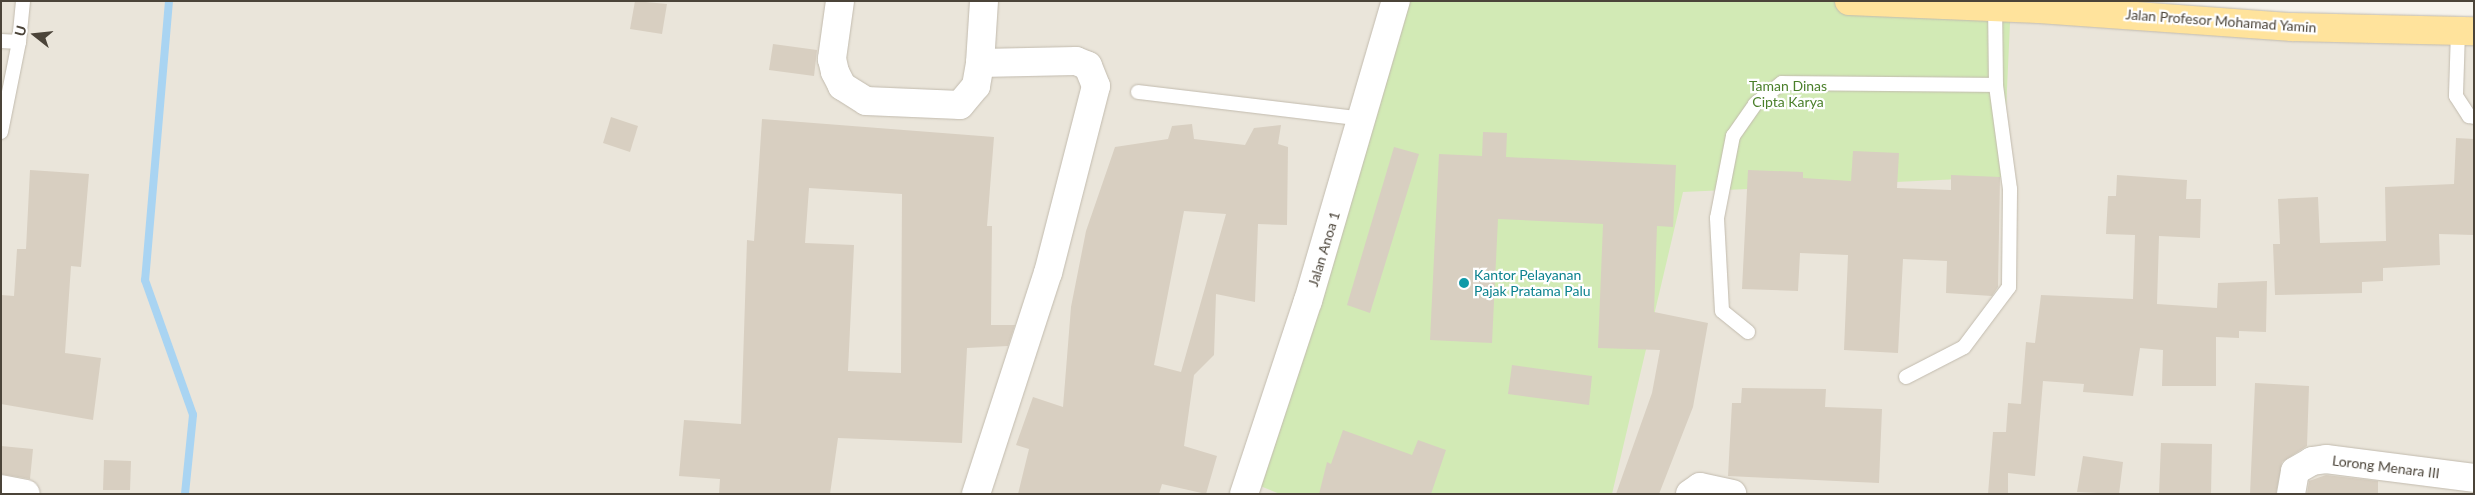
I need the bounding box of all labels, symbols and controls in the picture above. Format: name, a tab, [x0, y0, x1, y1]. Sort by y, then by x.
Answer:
street label: Jalan Profesor Mohamad Yamin	[2125, 6, 2317, 36]
north arrow	[10, 10, 60, 60]
text: U	[10, 23, 30, 38]
park label: Taman Dinas Cipta Karya	[1749, 78, 1827, 110]
street label: Jalan Anoa 1	[1305, 209, 1343, 289]
place label: Kantor Pelayanan Pajak Pratama Palu	[1474, 267, 1591, 300]
marker: Kantor Pelayanan Pajak Pratama Palu	[1458, 277, 1470, 289]
street label: Lorong Menara III	[2331, 452, 2441, 482]

